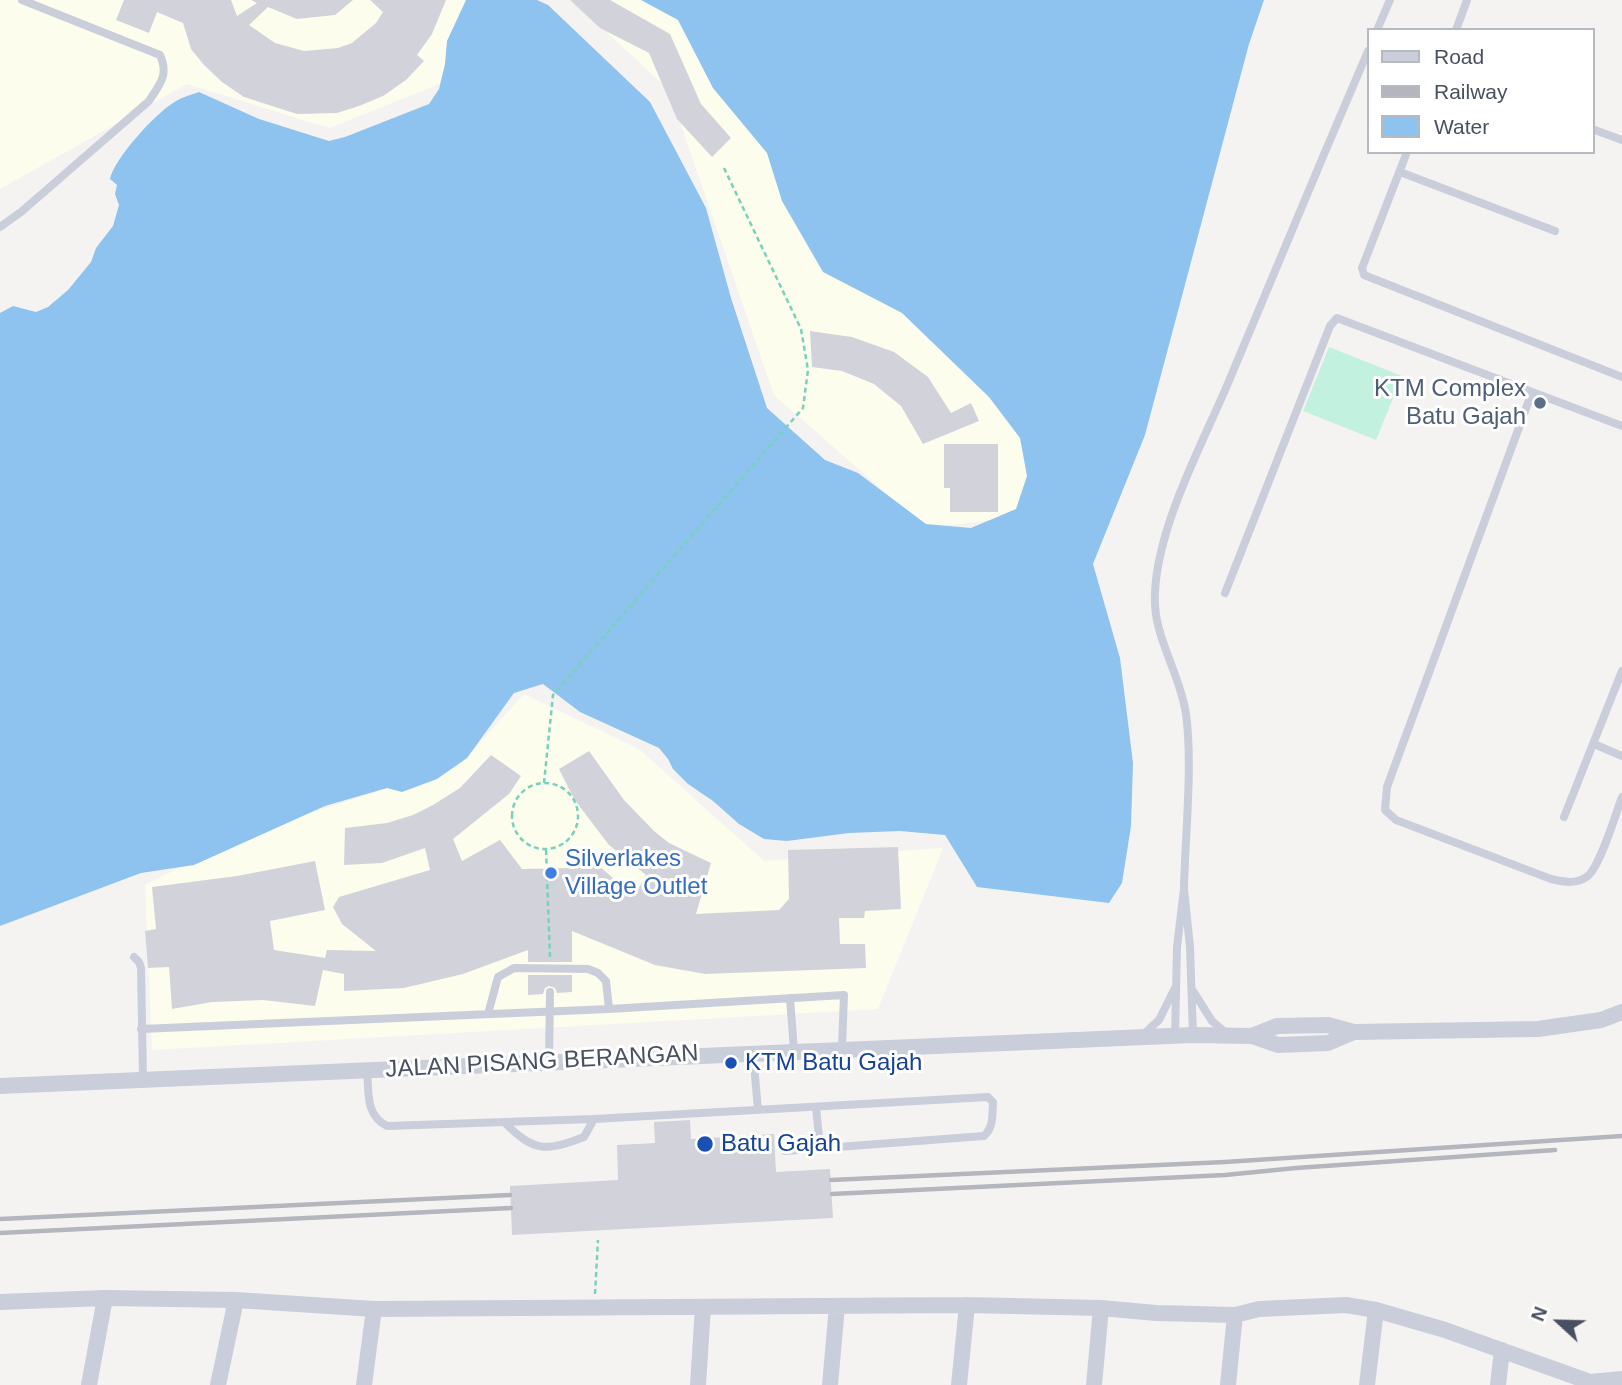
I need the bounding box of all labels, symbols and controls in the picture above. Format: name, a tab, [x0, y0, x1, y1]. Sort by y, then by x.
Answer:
legend	[1366, 28, 1594, 154]
text: Road	[1434, 45, 1484, 68]
text: Railway	[1434, 80, 1508, 103]
text: Water	[1434, 115, 1489, 138]
place label: KTM Complex Batu Gajah	[1374, 375, 1526, 431]
marker: KTM Complex Batu Gajah	[1532, 395, 1548, 411]
place label: Silverlakes Village Outlet	[565, 845, 707, 901]
marker: Silverlakes Village Outlet	[543, 865, 559, 881]
street label: JALAN PISANG BERANGAN	[385, 1039, 699, 1085]
place label: KTM Batu Gajah	[745, 1049, 922, 1077]
marker: KTM Batu Gajah	[723, 1055, 739, 1071]
place label: Batu Gajah	[721, 1130, 841, 1158]
marker: Batu Gajah	[695, 1134, 715, 1154]
north arrow	[1524, 1287, 1594, 1357]
text: N	[1527, 1304, 1551, 1324]

